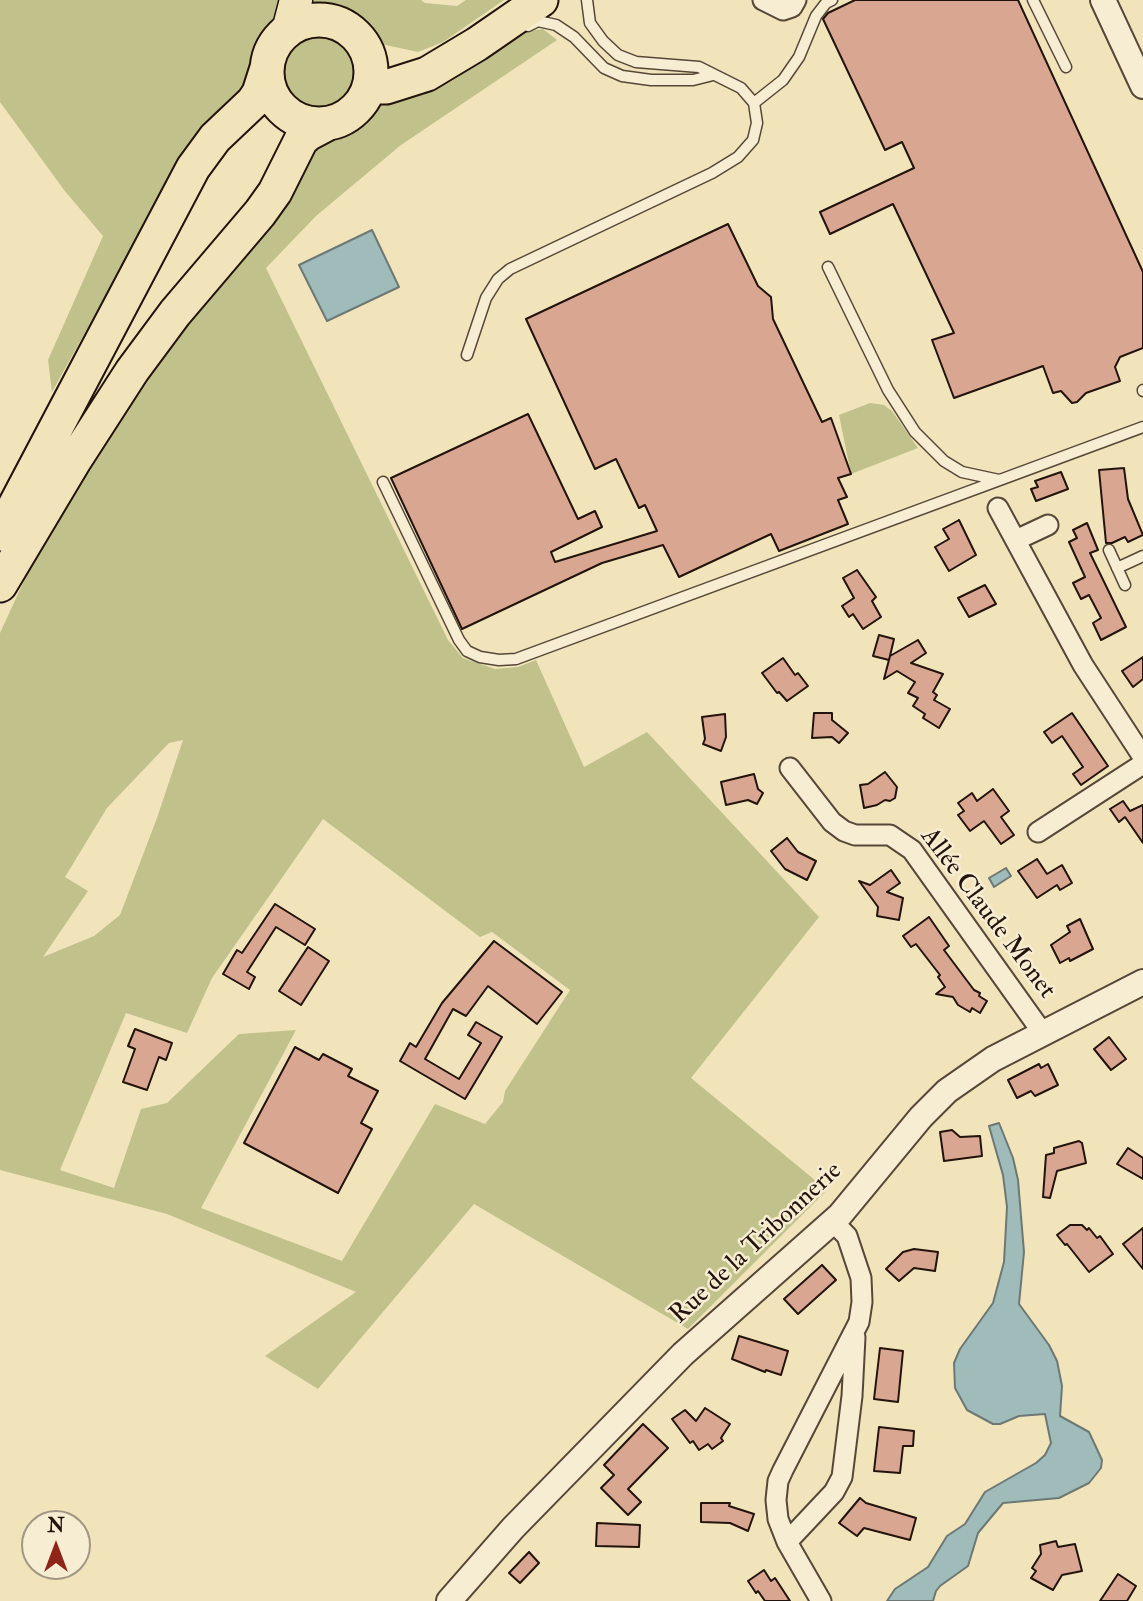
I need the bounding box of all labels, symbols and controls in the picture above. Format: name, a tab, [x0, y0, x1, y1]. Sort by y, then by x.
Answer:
street label: Allée Claude Monet	[913, 822, 1061, 1006]
street label: Rue de la Tribonnerie	[665, 1156, 849, 1332]
north arrow	[21, 1510, 91, 1580]
text: N	[47, 1514, 65, 1538]

